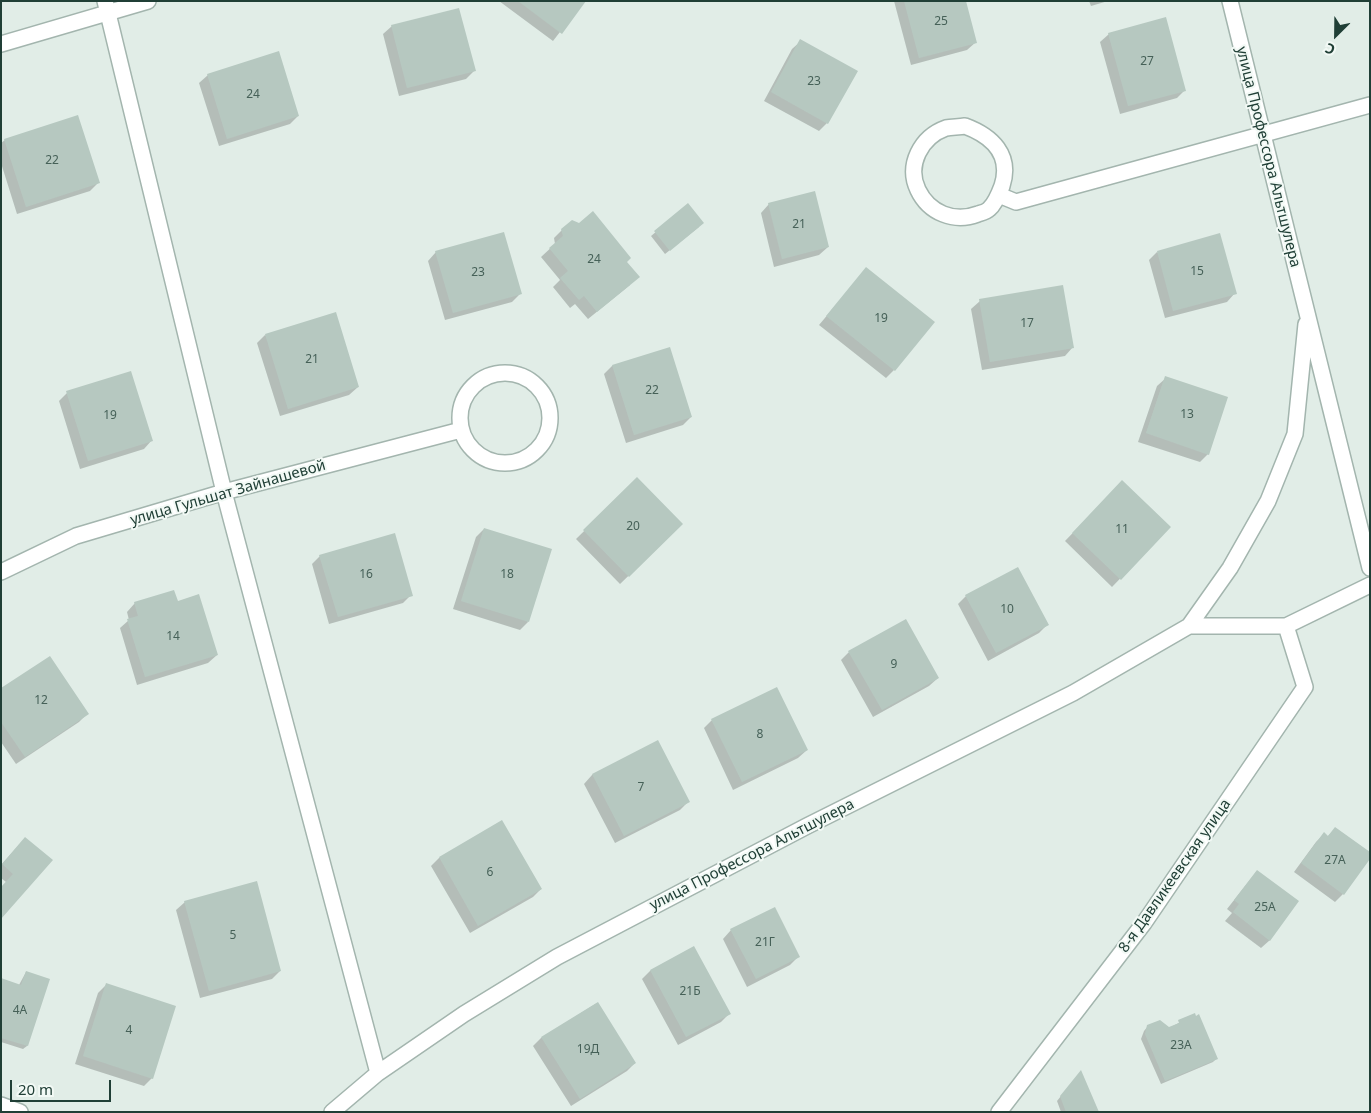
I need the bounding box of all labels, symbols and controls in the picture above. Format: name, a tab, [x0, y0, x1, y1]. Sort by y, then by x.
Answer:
north arrow	[1311, 10, 1361, 60]
house number: 25	[934, 15, 948, 29]
text: С	[1322, 39, 1338, 60]
street label: улица Профессора Альтшулера	[1232, 45, 1304, 269]
house number: 27	[1140, 55, 1154, 69]
house number: 23	[807, 75, 821, 89]
house number: 24	[246, 88, 260, 102]
house number: 22	[45, 154, 59, 168]
house number: 21	[792, 218, 806, 232]
house number: 24	[587, 253, 601, 267]
house number: 15	[1190, 265, 1204, 279]
house number: 23	[471, 266, 485, 280]
house number: 19	[874, 312, 888, 326]
house number: 17	[1020, 317, 1034, 331]
house number: 21	[305, 353, 319, 367]
house number: 22	[645, 384, 659, 398]
house number: 13	[1180, 408, 1194, 422]
house number: 19	[103, 409, 117, 423]
street label: улица Гульшат Зайнашевой	[128, 456, 328, 530]
house number: 20	[626, 520, 640, 534]
house number: 11	[1115, 523, 1129, 537]
house number: 16	[359, 568, 373, 582]
house number: 18	[500, 568, 514, 582]
house number: 10	[1000, 603, 1014, 617]
house number: 14	[166, 630, 180, 644]
house number: 9	[891, 658, 897, 672]
house number: 12	[34, 694, 48, 708]
house number: 8	[757, 728, 763, 742]
house number: 7	[638, 781, 644, 795]
street label: улица Профессора Альтшулера	[647, 795, 857, 915]
street label: 8-я Давликеевская улица	[1115, 796, 1235, 956]
house number: 27А	[1324, 854, 1346, 868]
house number: 6	[487, 866, 493, 880]
house number: 25А	[1254, 901, 1276, 915]
house number: 5	[230, 929, 236, 943]
house number: 21Г	[755, 936, 775, 950]
house number: 21Б	[679, 985, 701, 999]
house number: 4А	[13, 1004, 27, 1018]
house number: 4	[126, 1024, 132, 1038]
house number: 23А	[1170, 1039, 1192, 1053]
house number: 19Д	[577, 1043, 599, 1057]
scale bar	[12, 1070, 114, 1102]
text: 20 m	[18, 1079, 53, 1099]

